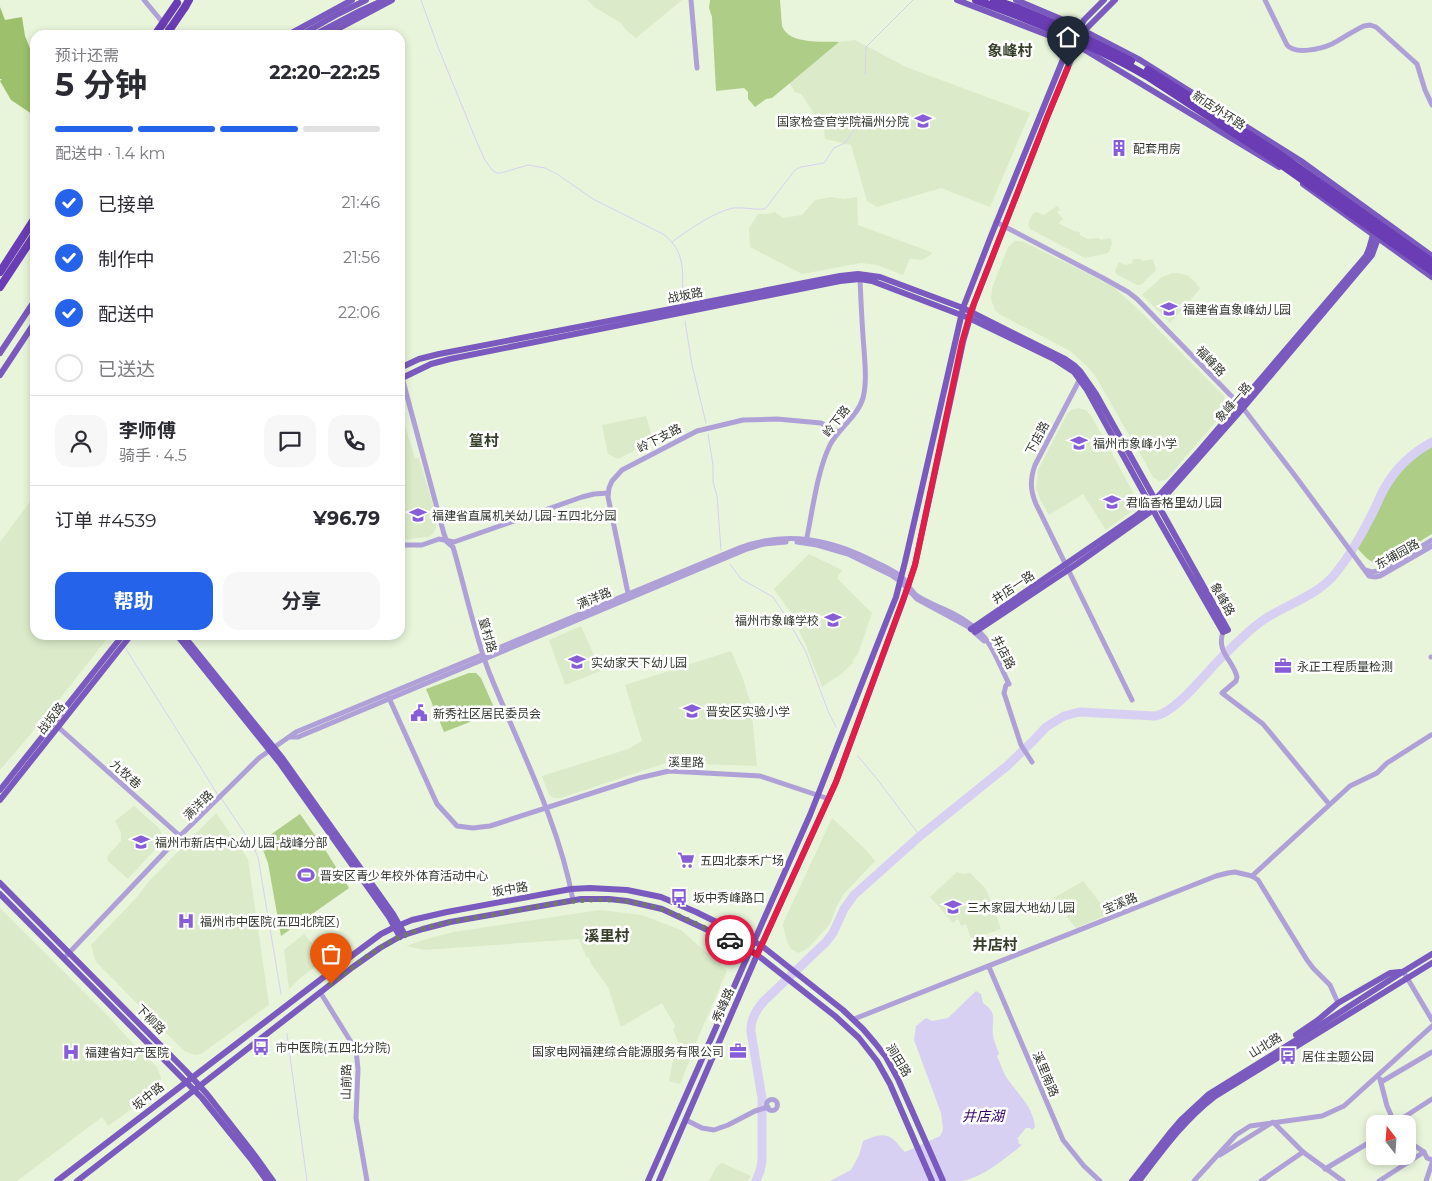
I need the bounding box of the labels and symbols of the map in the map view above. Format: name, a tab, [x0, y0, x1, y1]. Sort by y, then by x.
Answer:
pin	[1047, 16, 1089, 67]
district label: 象峰村	[987, 41, 1033, 60]
street label: 新店外环路	[1190, 87, 1248, 133]
school or university icon: 国家检查官学院福州分院	[913, 111, 933, 131]
place label: 国家检查官学院福州分院	[777, 114, 909, 129]
building icon: 配套用房	[1109, 138, 1129, 158]
place label: 配套用房	[1133, 141, 1181, 156]
street label: 战坂路	[666, 284, 704, 306]
school or university icon: 福建省直象峰幼儿园	[1159, 299, 1179, 319]
place label: 福建省直象峰幼儿园	[1183, 302, 1291, 317]
street label: 福峰路	[1193, 343, 1229, 379]
street label: 象峰一路	[1212, 379, 1254, 425]
street label: 岭下路	[819, 402, 853, 440]
street label: 下店路	[1022, 419, 1052, 457]
street label: 岭下支路	[634, 420, 684, 456]
district label: 篁村	[469, 431, 499, 450]
school or university icon: 福州市象峰小学	[1069, 433, 1089, 453]
place label: 福州市象峰小学	[1093, 436, 1177, 451]
school or university icon: 君临香格里幼儿园	[1102, 492, 1122, 512]
place label: 君临香格里幼儿园	[1126, 495, 1222, 510]
school or university icon: 福建省直属机关幼儿园-五四北分园	[408, 505, 428, 525]
place label: 福建省直属机关幼儿园-五四北分园	[432, 508, 617, 523]
street label: 东埔园路	[1372, 536, 1422, 572]
street label: 井店一路	[989, 567, 1037, 607]
street label: 象峰路	[1208, 580, 1238, 618]
street label: 满洋路	[574, 584, 614, 612]
school or university icon: 福州市象峰学校	[823, 610, 843, 630]
place label: 福州市象峰学校	[735, 613, 819, 628]
street label: 篁村路	[476, 616, 500, 654]
street label: 井店路	[989, 633, 1019, 671]
school or university icon: 实幼家天下幼儿园	[567, 652, 587, 672]
place label: 实幼家天下幼儿园	[591, 655, 687, 670]
office icon: 永正工程质量检测	[1273, 656, 1293, 676]
place label: 永正工程质量检测	[1297, 659, 1393, 674]
street label: 战坂路	[34, 699, 68, 737]
school or university icon: 晋安区实验小学	[682, 701, 702, 721]
public building icon: 新秀社区居民委员会	[409, 703, 429, 723]
place label: 晋安区实验小学	[706, 704, 790, 719]
place label: 新秀社区居民委员会	[433, 706, 541, 721]
street label: 溪里路	[668, 754, 704, 770]
street label: 九牧巷	[108, 756, 144, 792]
street label: 满洋路	[180, 787, 216, 823]
school or university icon: 福州市新店中心幼儿园-战峰分部	[131, 832, 151, 852]
place label: 福州市新店中心幼儿园-战峰分部	[155, 835, 328, 850]
supermarket icon: 五四北泰禾广场	[676, 850, 696, 870]
place label: 五四北泰禾广场	[700, 853, 784, 868]
sports icon: 晋安区青少年校外体育活动中心	[296, 865, 316, 885]
place label: 晋安区青少年校外体育活动中心	[320, 868, 488, 883]
street label: 坂中路	[491, 878, 529, 900]
bus stop icon: 坂中秀峰路口	[669, 887, 689, 907]
street label: 宝溪路	[1100, 889, 1140, 917]
place label: 坂中秀峰路口	[693, 890, 765, 905]
school or university icon: 三木家园大地幼儿园	[943, 897, 963, 917]
place label: 三木家园大地幼儿园	[967, 900, 1075, 915]
hospital icon: 福州市中医院(五四北院区)	[176, 911, 196, 931]
place label: 福州市中医院(五四北院区)	[200, 914, 340, 929]
courier	[705, 915, 755, 965]
district label: 溪里村	[584, 926, 630, 945]
pin	[310, 933, 352, 984]
district label: 井店村	[972, 935, 1018, 954]
street label: 秀峰路	[709, 985, 737, 1025]
street label: 下柳路	[133, 1001, 169, 1037]
street label: 山北路	[1246, 1029, 1284, 1061]
bus stop icon: 市中医院(五四北分院)	[251, 1037, 271, 1057]
place label: 市中医院(五四北分院)	[275, 1040, 391, 1055]
office icon: 国家电网福建综合能源服务有限公司	[728, 1041, 748, 1061]
street label: 涧田路	[883, 1041, 915, 1079]
hospital icon: 福建省妇产医院	[61, 1042, 81, 1062]
place label: 国家电网福建综合能源服务有限公司	[532, 1044, 724, 1059]
place label: 福建省妇产医院	[85, 1045, 169, 1060]
bus stop icon: 居住主题公园	[1278, 1046, 1298, 1066]
street label: 溪里南路	[1030, 1049, 1062, 1099]
place label: 居住主题公园	[1302, 1049, 1374, 1064]
street label: 山前路	[338, 1064, 354, 1100]
street label: 坂中路	[129, 1079, 167, 1113]
water label: 井店湖	[962, 1107, 1006, 1125]
north arrow	[1366, 1115, 1416, 1165]

